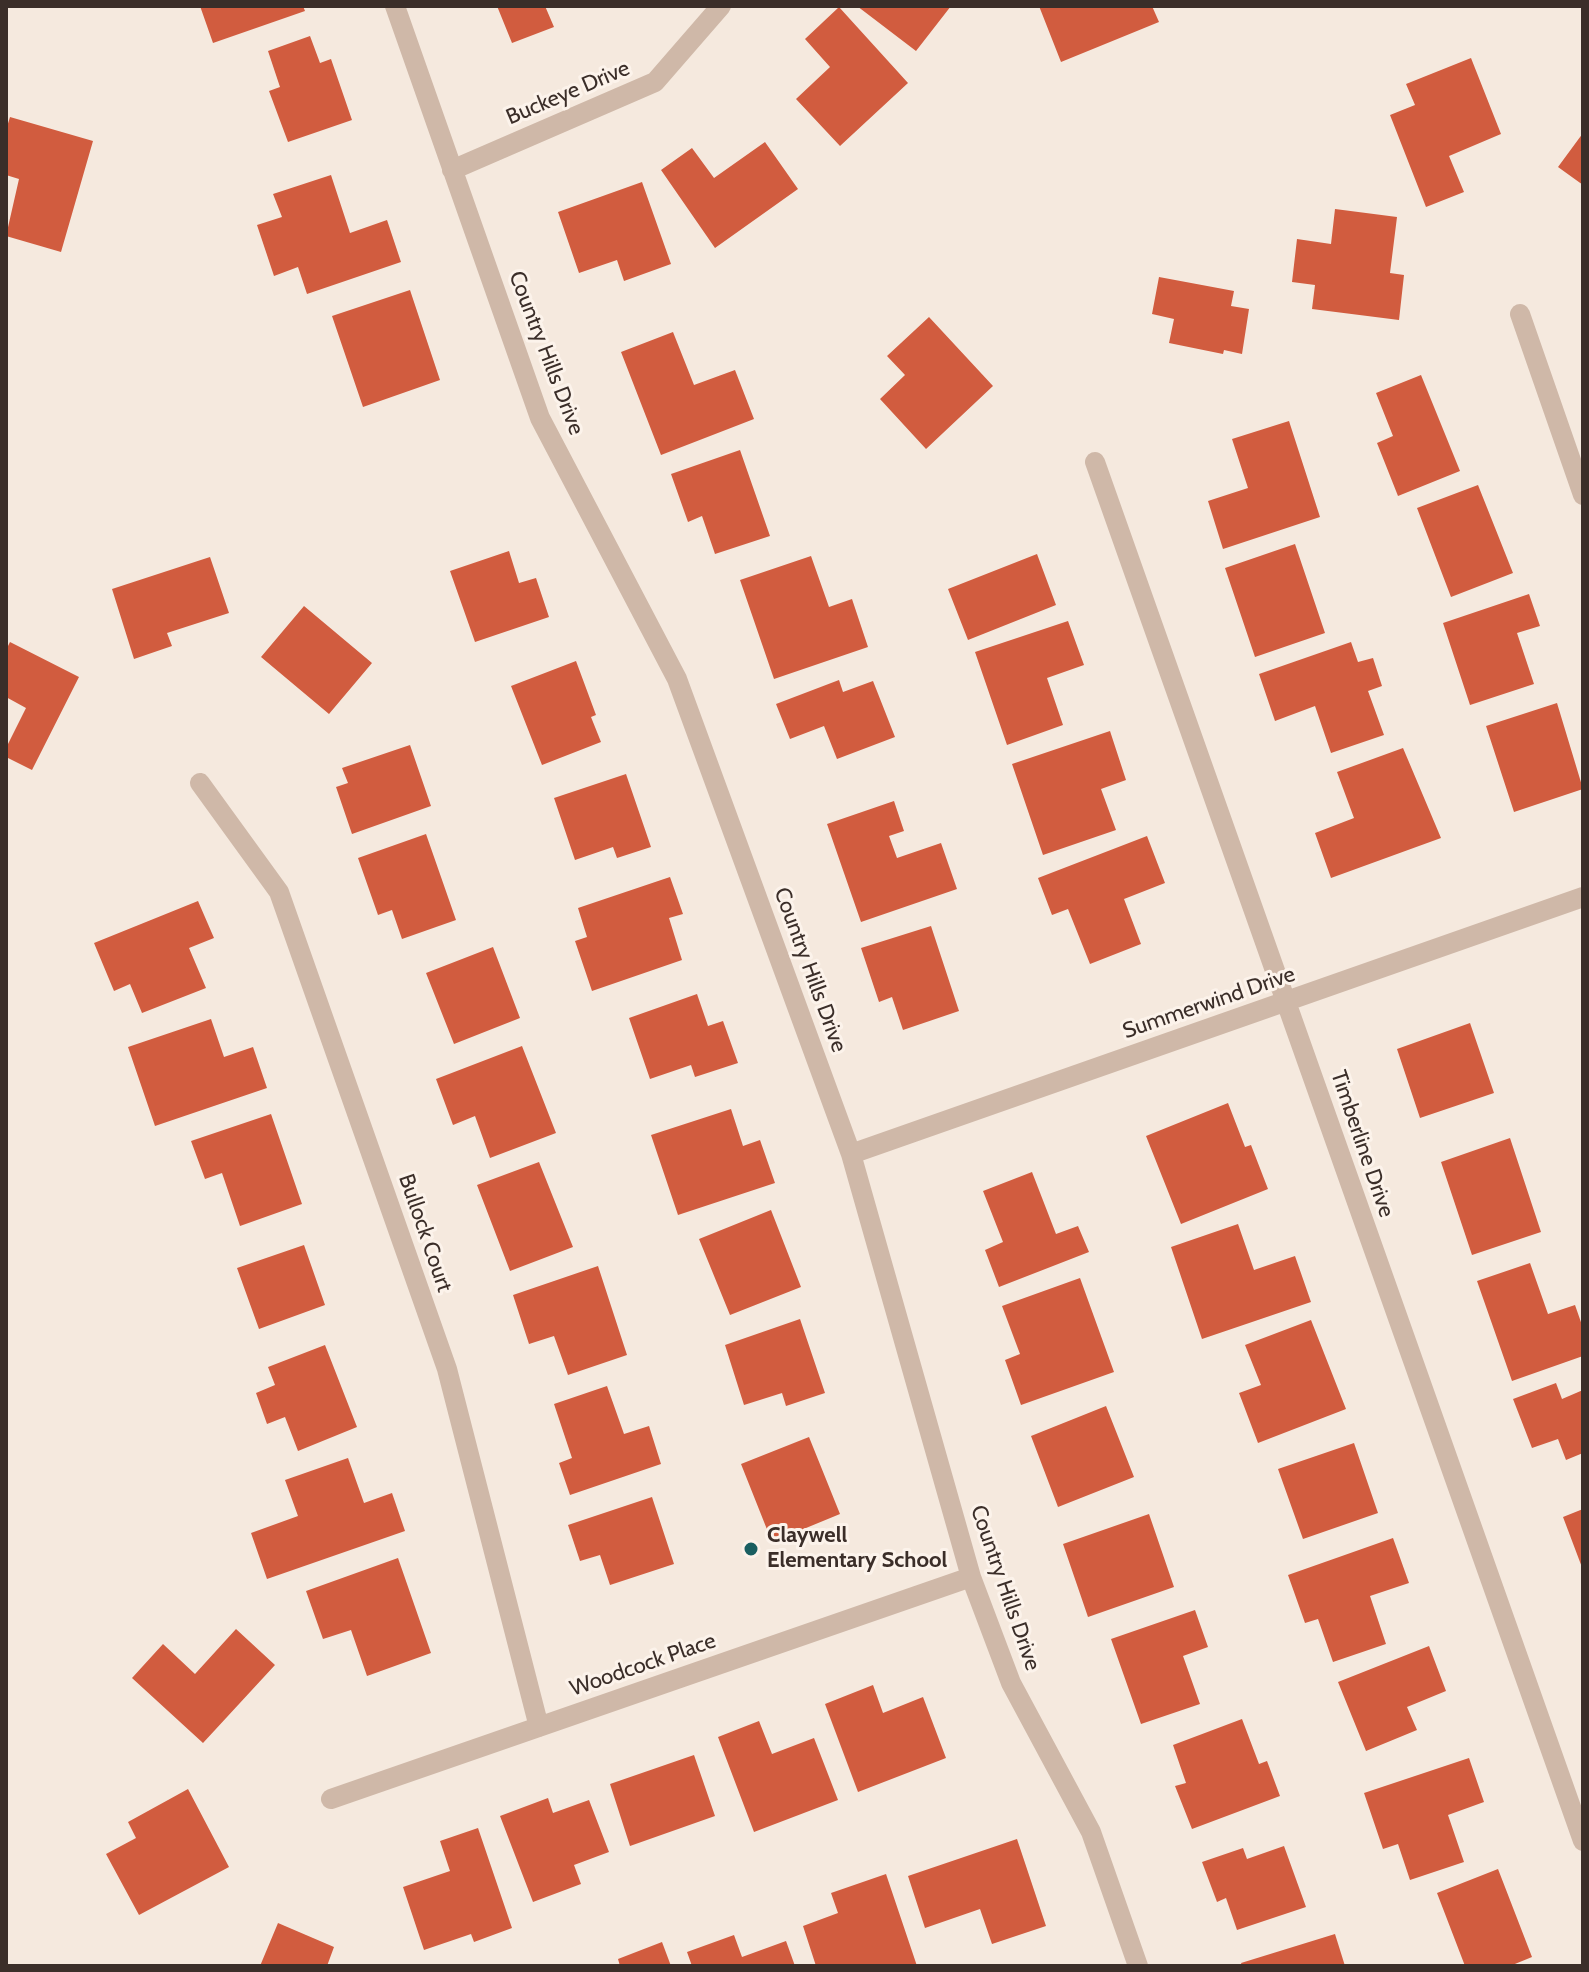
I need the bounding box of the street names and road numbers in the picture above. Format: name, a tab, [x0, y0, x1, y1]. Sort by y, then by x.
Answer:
street label: Buckeye Drive	[502, 55, 634, 131]
street label: Country Hills Drive	[503, 267, 589, 439]
street label: Country Hills Drive	[768, 884, 852, 1056]
street label: Summerwind Drive	[1119, 961, 1299, 1045]
street label: Timberline Drive	[1325, 1067, 1399, 1221]
street label: Bullock Court	[393, 1171, 457, 1295]
street label: Country Hills Drive	[964, 1502, 1046, 1674]
street label: Woodcock Place	[567, 1628, 719, 1702]

